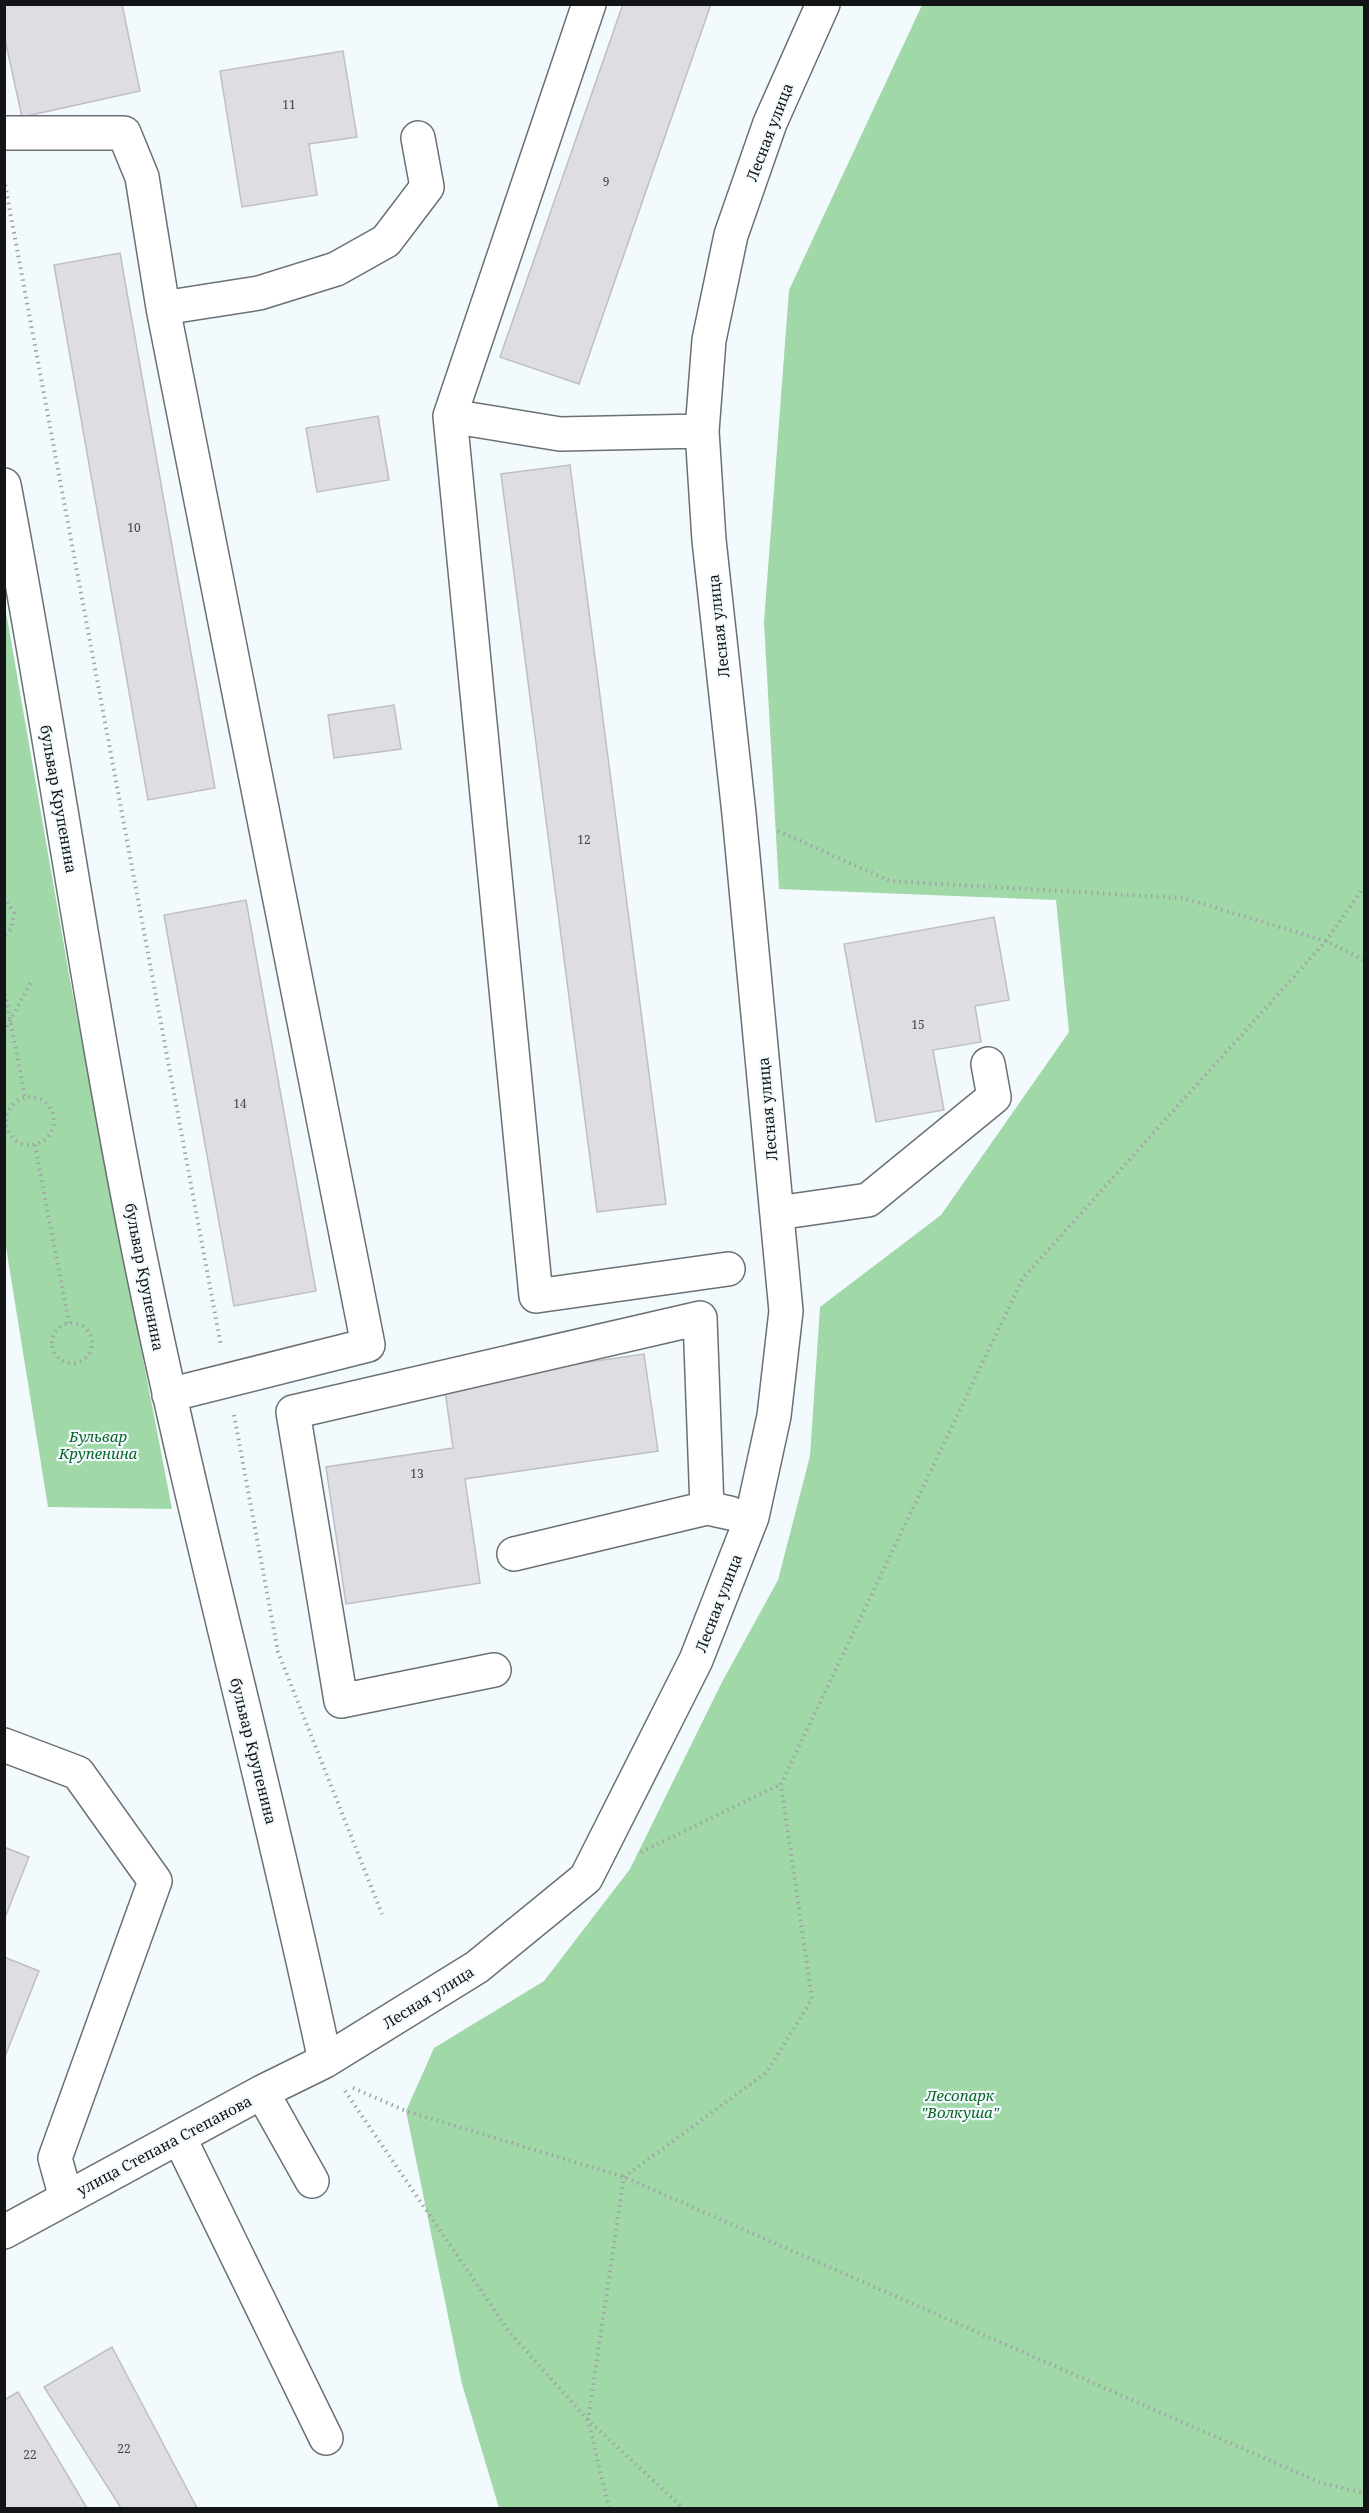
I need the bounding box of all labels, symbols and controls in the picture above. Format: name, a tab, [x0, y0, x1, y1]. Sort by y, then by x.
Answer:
street label: Лесная улица	[741, 80, 797, 184]
house number: 11	[282, 96, 296, 113]
house number: 9	[603, 173, 609, 190]
house number: 10	[127, 519, 141, 536]
street label: Лесная улица	[703, 573, 733, 679]
street label: бульвар Крупенина	[36, 723, 82, 875]
house number: 12	[577, 831, 591, 848]
house number: 15	[911, 1016, 925, 1033]
street label: Лесная улица	[753, 1056, 781, 1162]
house number: 14	[233, 1095, 247, 1112]
street label: бульвар Крупенина	[121, 1201, 169, 1353]
park label: Бульвар Крупенина	[58, 1426, 138, 1463]
house number: 13	[410, 1465, 424, 1482]
street label: Лесная улица	[690, 1551, 746, 1655]
street label: бульвар Крупенина	[226, 1676, 282, 1826]
street label: Лесная улица	[379, 1961, 477, 2033]
park label: Лесопарк "Волкуша"	[921, 2085, 1000, 2122]
street label: улица Степана Степанова	[73, 2090, 255, 2200]
house number: 22	[117, 2440, 131, 2457]
house number: 22	[23, 2446, 37, 2463]

